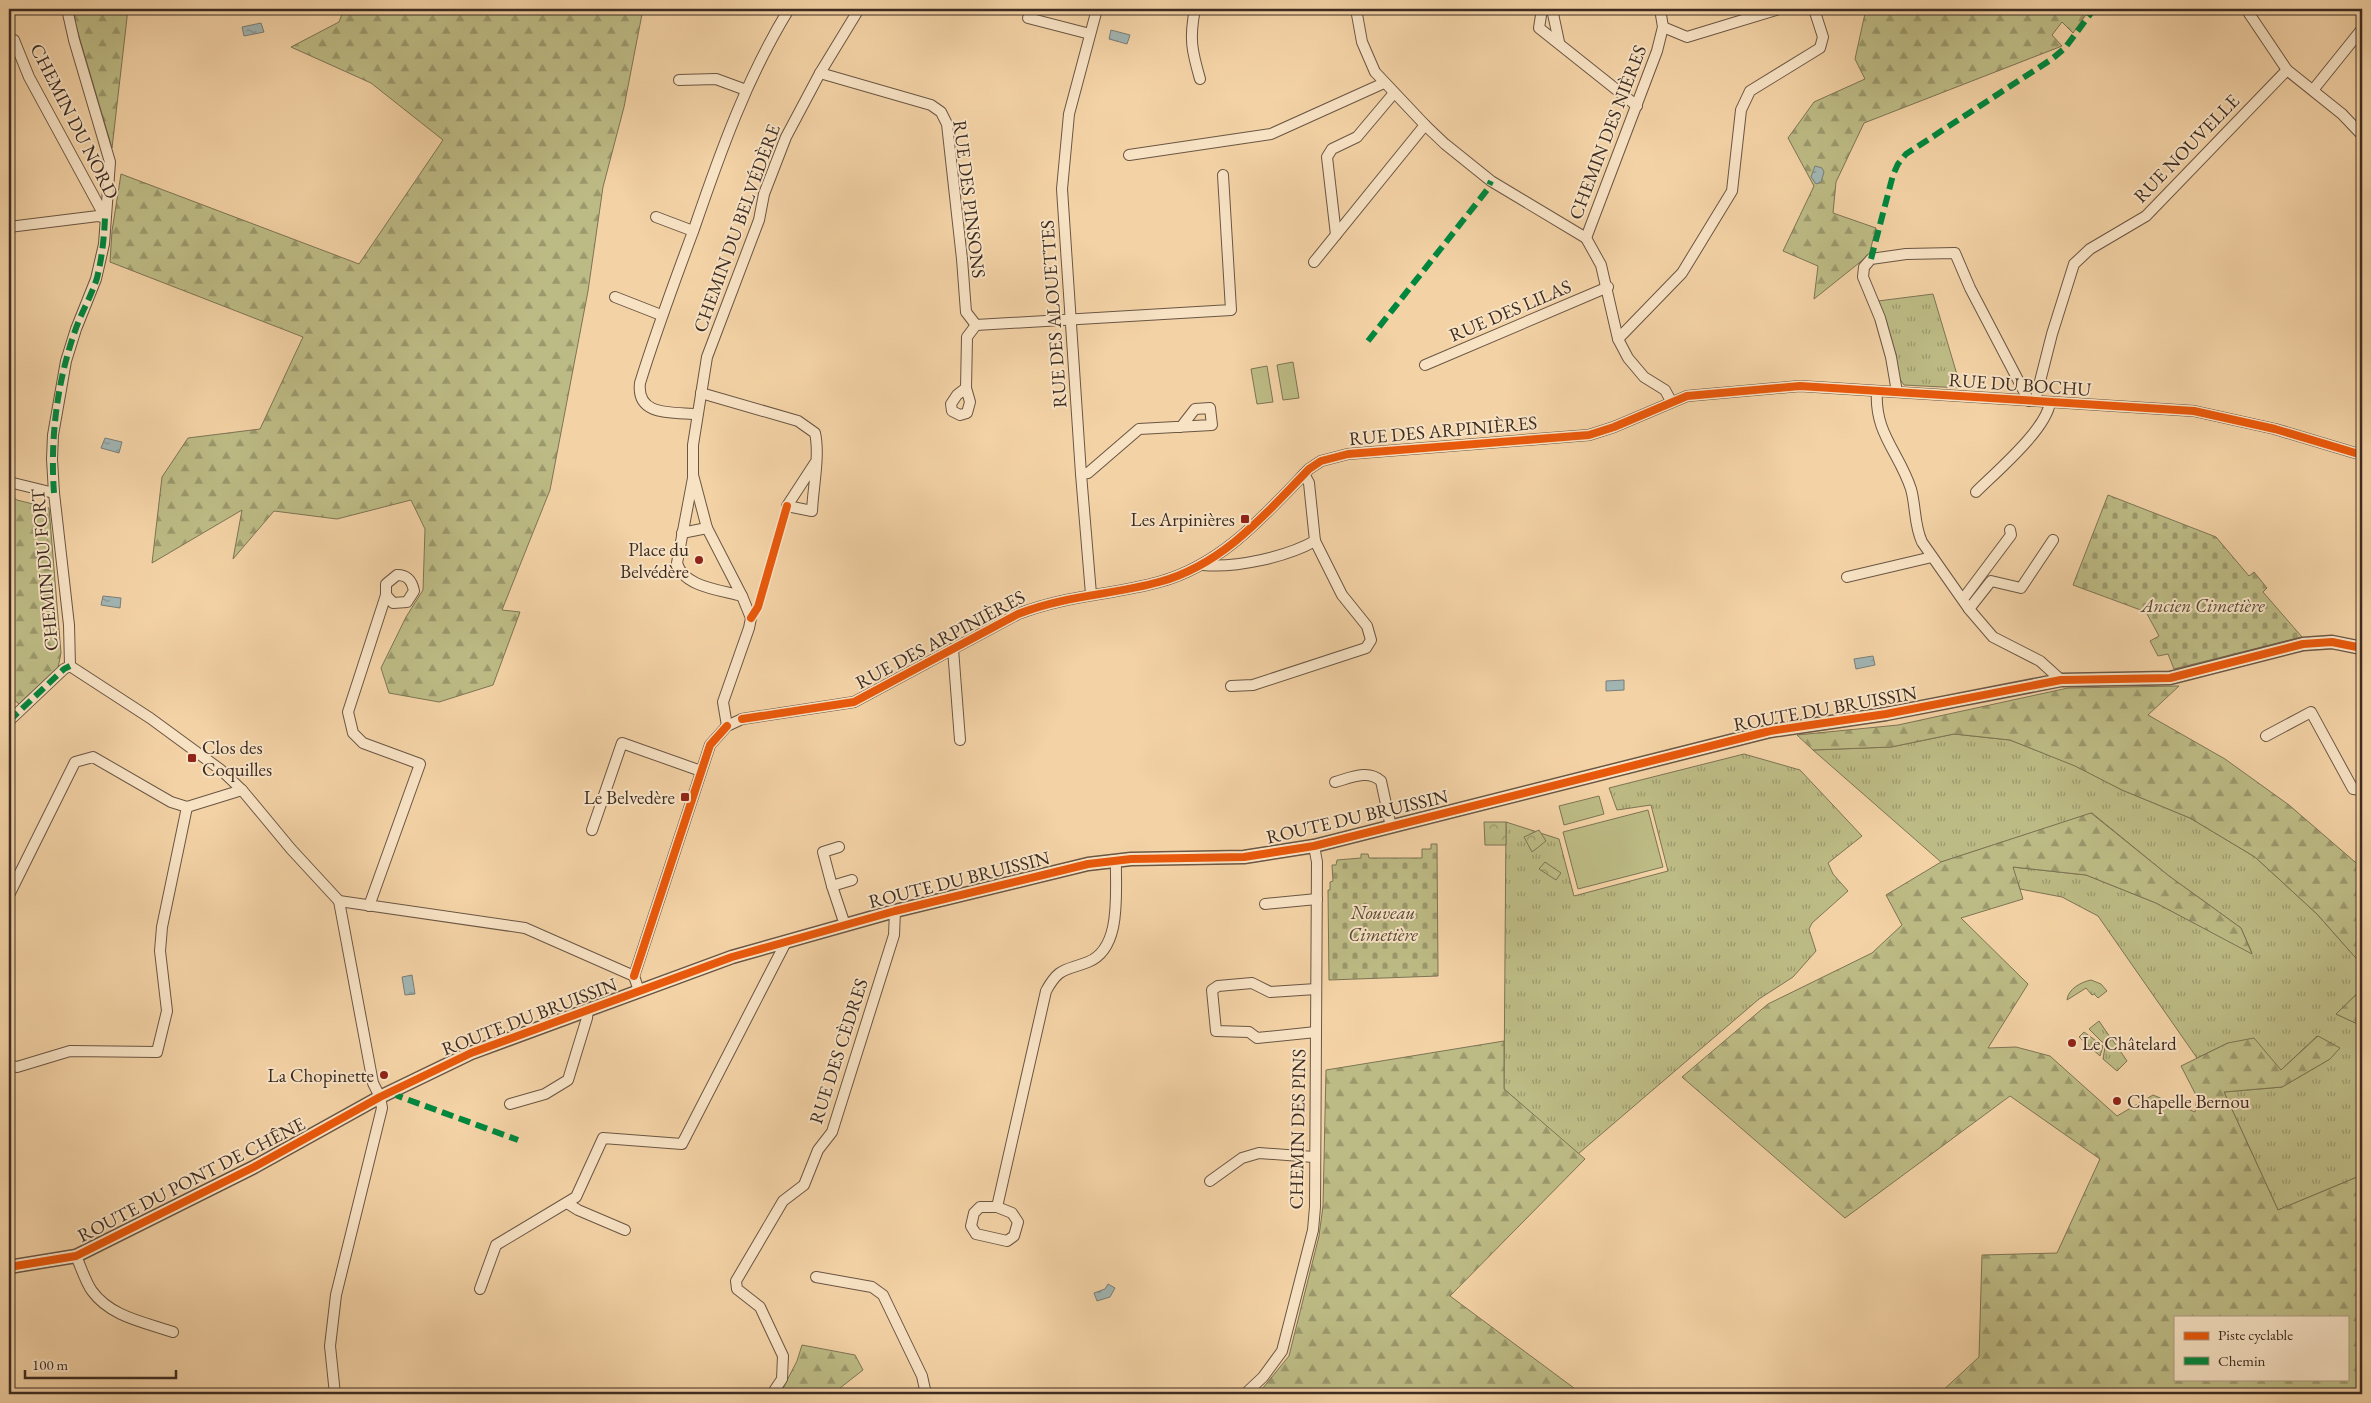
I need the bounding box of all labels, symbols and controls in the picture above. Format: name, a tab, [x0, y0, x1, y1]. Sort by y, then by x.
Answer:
street label: CHEMIN DU NORD	[24, 39, 125, 203]
street label: CHEMIN DES NIÈRES	[1563, 41, 1652, 223]
street label: RUE NOUVELLE	[2128, 88, 2245, 208]
street label: RUE DES PINSONS	[947, 119, 992, 280]
street label: CHEMIN DU BELVÉDÈRE	[687, 120, 786, 336]
street label: RUE DES ALOUETTES	[1034, 219, 1073, 409]
street label: RUE DES LILAS	[1445, 273, 1575, 347]
street label: RUE DU BOCHU	[1948, 367, 2092, 402]
street label: RUE DES ARPINIÈRES	[1348, 410, 1538, 451]
street label: CHEMIN DU FORT	[25, 488, 64, 652]
place label: Les Arpinières	[1131, 507, 1235, 532]
marker: Les Arpinières	[1239, 513, 1251, 525]
place label: Place du Belvédère	[620, 537, 689, 584]
marker: Place du Belvédère	[693, 554, 705, 566]
street label: RUE DES ARPINIÈRES	[851, 584, 1030, 695]
park label: Ancien Cimetière	[2139, 593, 2265, 618]
street label: ROUTE DU BRUISSIN	[1731, 680, 1919, 737]
place label: Clos des Coquilles	[202, 735, 272, 782]
marker: Clos des Coquilles	[186, 752, 198, 764]
street label: ROUTE DU BRUISSIN	[1264, 783, 1450, 850]
place label: Le Belvedère	[584, 785, 675, 810]
marker: Le Belvedère	[679, 791, 691, 803]
street label: ROUTE DU BRUISSIN	[866, 845, 1052, 914]
park label: Nouveau Cimetière	[1348, 900, 1418, 947]
street label: ROUTE DU BRUISSIN	[438, 971, 620, 1061]
street label: RUE DES CÈDRES	[803, 975, 874, 1127]
place label: Le Châtelard	[2082, 1031, 2177, 1056]
marker: Le Châtelard	[2066, 1037, 2078, 1049]
street label: CHEMIN DES PINS	[1284, 1048, 1311, 1209]
place label: La Chopinette	[268, 1063, 374, 1088]
marker: La Chopinette	[378, 1069, 390, 1081]
place label: Chapelle Bernou	[2127, 1089, 2250, 1114]
marker: Chapelle Bernou	[2111, 1095, 2123, 1107]
street label: ROUTE DU PONT DE CHÊNE	[73, 1111, 310, 1248]
legend	[2174, 1316, 2348, 1380]
text: Piste cyclable	[2218, 1325, 2293, 1344]
scale bar	[25, 1348, 176, 1380]
text: Chemin	[2218, 1351, 2266, 1370]
text: 100 m	[32, 1355, 69, 1374]

